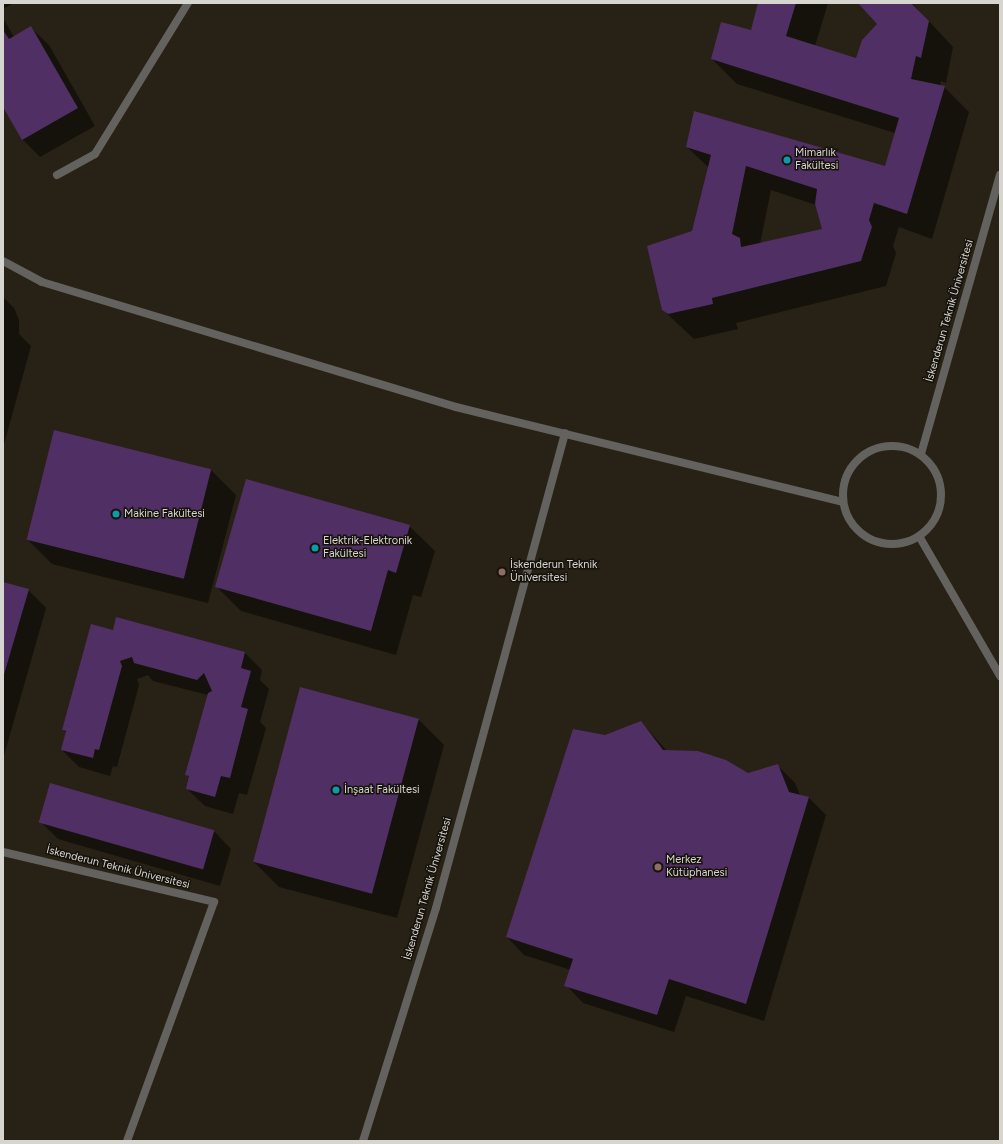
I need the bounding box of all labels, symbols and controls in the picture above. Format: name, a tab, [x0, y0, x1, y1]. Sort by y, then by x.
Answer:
place label: Mimarlık Fakültesi	[795, 147, 838, 173]
marker: Mimarlık Fakültesi	[782, 155, 792, 165]
street label: İskenderun Teknik Üniversitesi	[923, 238, 977, 384]
place label: Makine Fakültesi	[124, 507, 205, 521]
marker: Makine Fakültesi	[111, 509, 121, 519]
place label: Elektrik-Elektronik Fakültesi	[323, 535, 412, 561]
marker: Elektrik-Elektronik Fakültesi	[310, 543, 320, 553]
place label: İskenderun Teknik Üniversitesi	[510, 559, 597, 585]
marker: İskenderun Teknik Üniversitesi	[497, 567, 507, 577]
place label: İnşaat Fakültesi	[344, 783, 420, 797]
marker: İnşaat Fakültesi	[331, 785, 341, 795]
street label: İskenderun Teknik Üniversitesi	[401, 816, 455, 962]
street label: İskenderun Teknik Üniversitesi	[45, 844, 191, 892]
place label: Merkez Kütüphanesi	[666, 854, 727, 880]
marker: Merkez Kütüphanesi	[653, 862, 663, 872]

